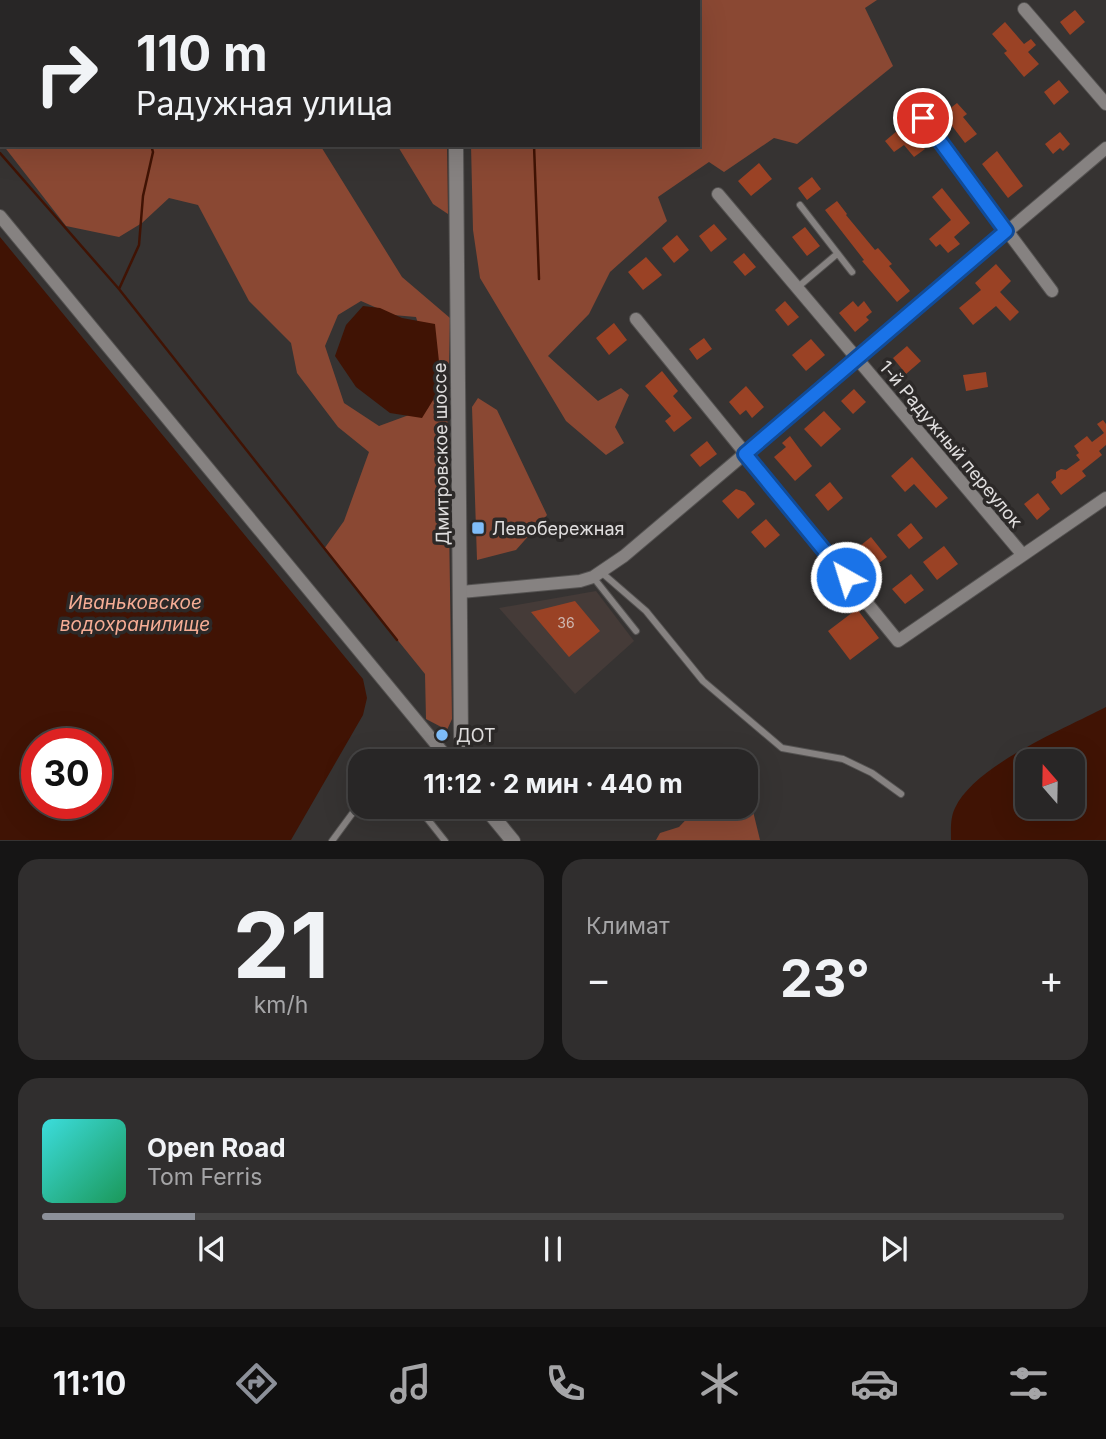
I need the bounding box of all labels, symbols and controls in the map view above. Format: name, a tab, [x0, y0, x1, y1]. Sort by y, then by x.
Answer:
text: 110 m	[136, 24, 268, 83]
icon: right	[21, 28, 112, 119]
text: Радужная улица	[136, 84, 393, 123]
pin	[893, 88, 953, 148]
icon: arrive	[904, 99, 942, 137]
street label: 1-й Радужный переулок	[875, 356, 1027, 532]
street label: Дмитровское шоссе	[429, 363, 453, 545]
place label: Левобережная	[492, 518, 625, 539]
marker: Левобережная	[470, 520, 486, 536]
position arrow	[809, 540, 883, 614]
water label: Иваньковское водохранилище	[60, 591, 210, 636]
house number: 36	[557, 614, 575, 631]
place label: ДОТ	[456, 725, 496, 746]
marker: ДОТ	[434, 727, 450, 743]
speed limit sign: 30	[21, 728, 112, 819]
north arrow	[1015, 749, 1085, 819]
map controls	[1015, 749, 1085, 819]
text: 11:12 · 2 мин · 440 m	[423, 768, 683, 799]
text: 21	[233, 890, 329, 1000]
text: Климат	[586, 912, 670, 940]
text: 23°	[780, 947, 870, 1010]
text: −	[586, 956, 611, 1002]
text: +	[1039, 956, 1064, 1002]
text: km/h	[254, 991, 308, 1019]
text: Open Road	[147, 1132, 286, 1163]
text: Tom Ferris	[147, 1163, 262, 1191]
icon: previous	[193, 1230, 231, 1268]
icon: pause	[534, 1230, 572, 1268]
icon: next	[875, 1230, 913, 1268]
icon: directions	[232, 1359, 281, 1408]
icon: music	[386, 1359, 435, 1408]
icon: phone	[541, 1359, 590, 1408]
icon: climate	[695, 1359, 744, 1408]
icon: car	[850, 1359, 899, 1408]
icon: filters	[1004, 1359, 1053, 1408]
text: 11:10	[53, 1364, 126, 1403]

